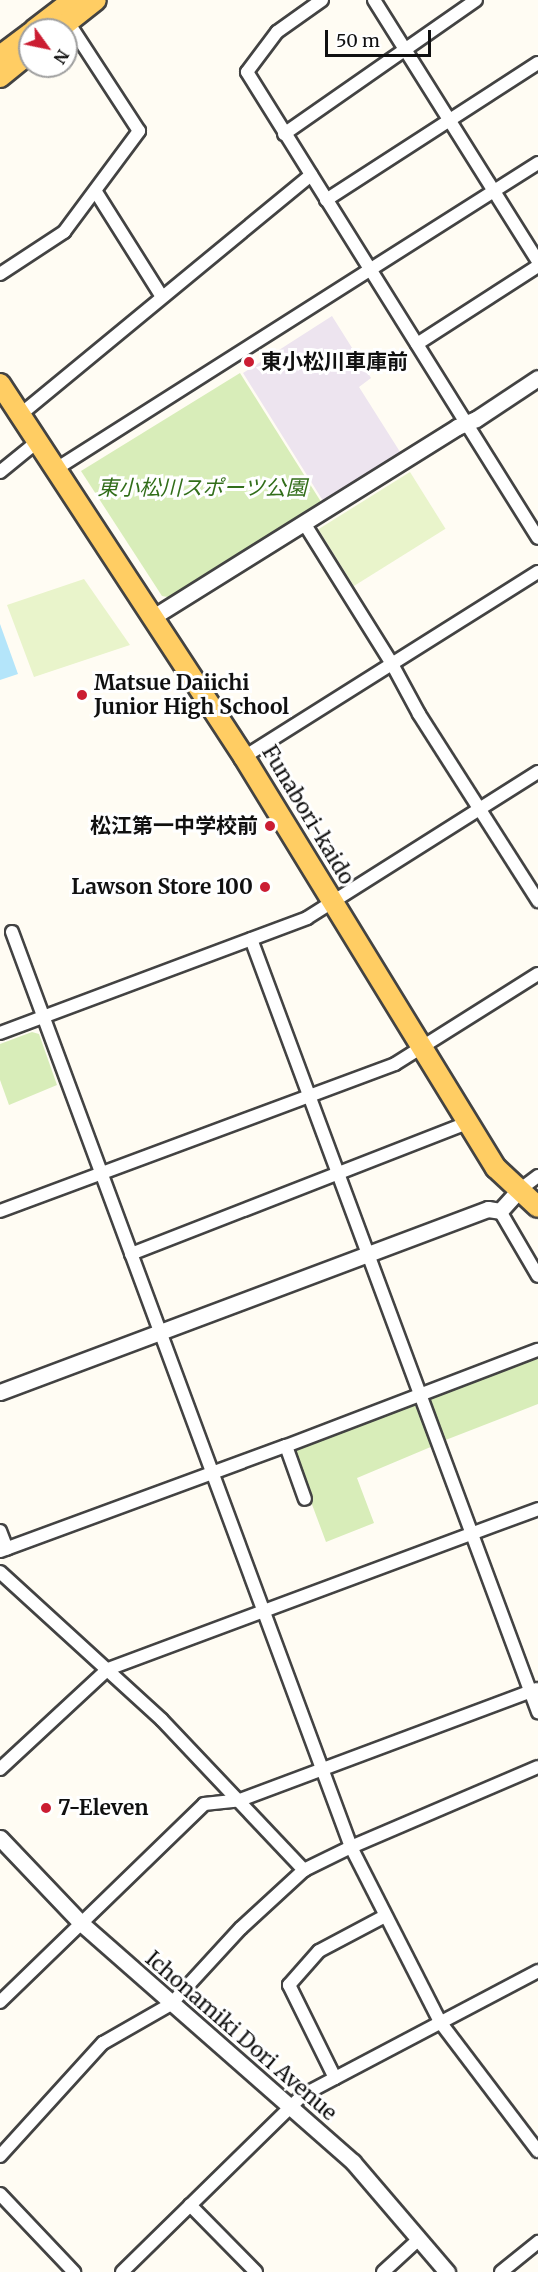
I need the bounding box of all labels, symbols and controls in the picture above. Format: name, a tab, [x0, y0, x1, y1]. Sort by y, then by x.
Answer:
north arrow	[18, 18, 78, 78]
scale bar	[328, 18, 434, 56]
text: 50 m	[336, 29, 380, 52]
text: N	[50, 46, 73, 67]
place label: 東小松川車庫前	[261, 349, 408, 375]
marker: 東小松川車庫前	[242, 355, 256, 369]
park label: 東小松川スポーツ公園	[97, 475, 307, 501]
place label: Matsue Daiichi Junior High School	[94, 670, 289, 720]
marker: Matsue Daiichi Junior High School	[75, 688, 89, 702]
street label: Funabori-kaido	[257, 741, 359, 889]
place label: 松江第一中学校前	[90, 813, 258, 839]
marker: 松江第一中学校前	[263, 819, 277, 833]
place label: Lawson Store 100	[71, 874, 253, 900]
marker: Lawson Store 100	[258, 880, 272, 894]
place label: 7-Eleven	[58, 1795, 148, 1821]
marker: 7-Eleven	[39, 1801, 53, 1815]
street label: Ichonamiki Dori Avenue	[140, 1946, 342, 2126]

